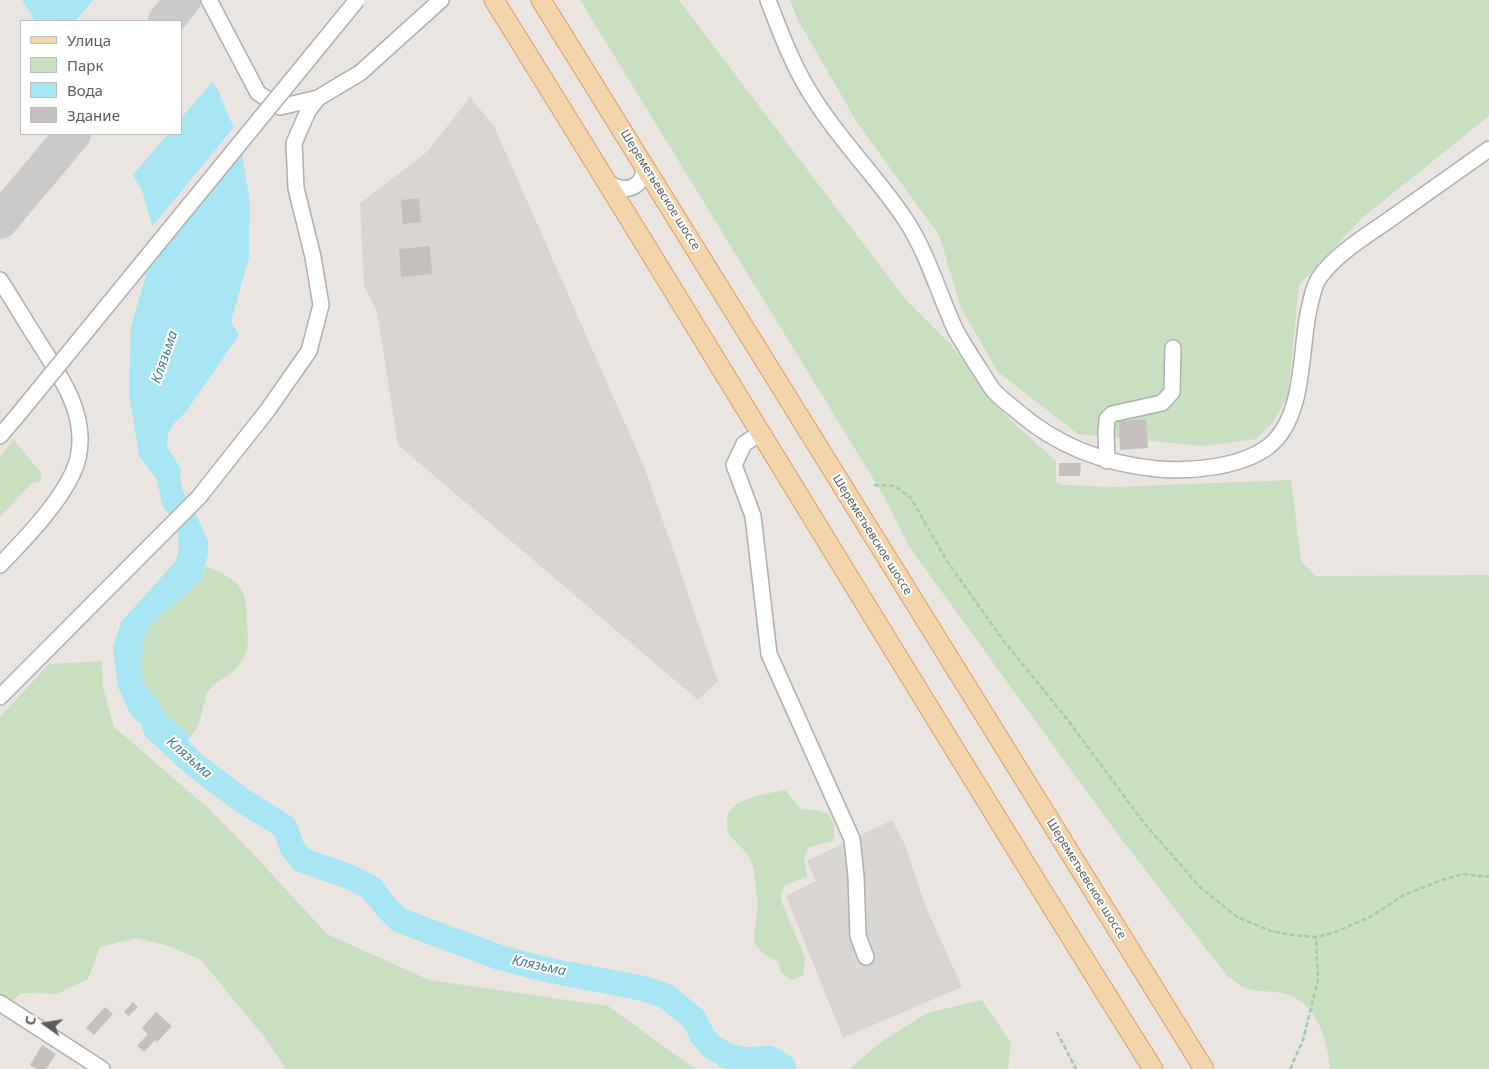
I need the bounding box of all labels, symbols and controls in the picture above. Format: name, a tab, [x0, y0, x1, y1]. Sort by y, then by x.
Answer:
legend	[20, 20, 182, 135]
text: Улица	[67, 30, 111, 50]
text: Парк	[67, 55, 103, 75]
text: Вода	[67, 80, 103, 100]
text: Здание	[67, 105, 120, 125]
street label: Шереметьевское шоссе	[617, 127, 703, 253]
water label: Клязьма	[148, 328, 182, 386]
street label: Шереметьевское шоссе	[829, 472, 915, 598]
water label: Клязьма	[163, 734, 215, 782]
street label: Шереметьевское шоссе	[1043, 816, 1129, 942]
water label: Клязьма	[510, 952, 568, 980]
north arrow	[20, 999, 70, 1049]
text: С	[20, 1014, 40, 1027]

